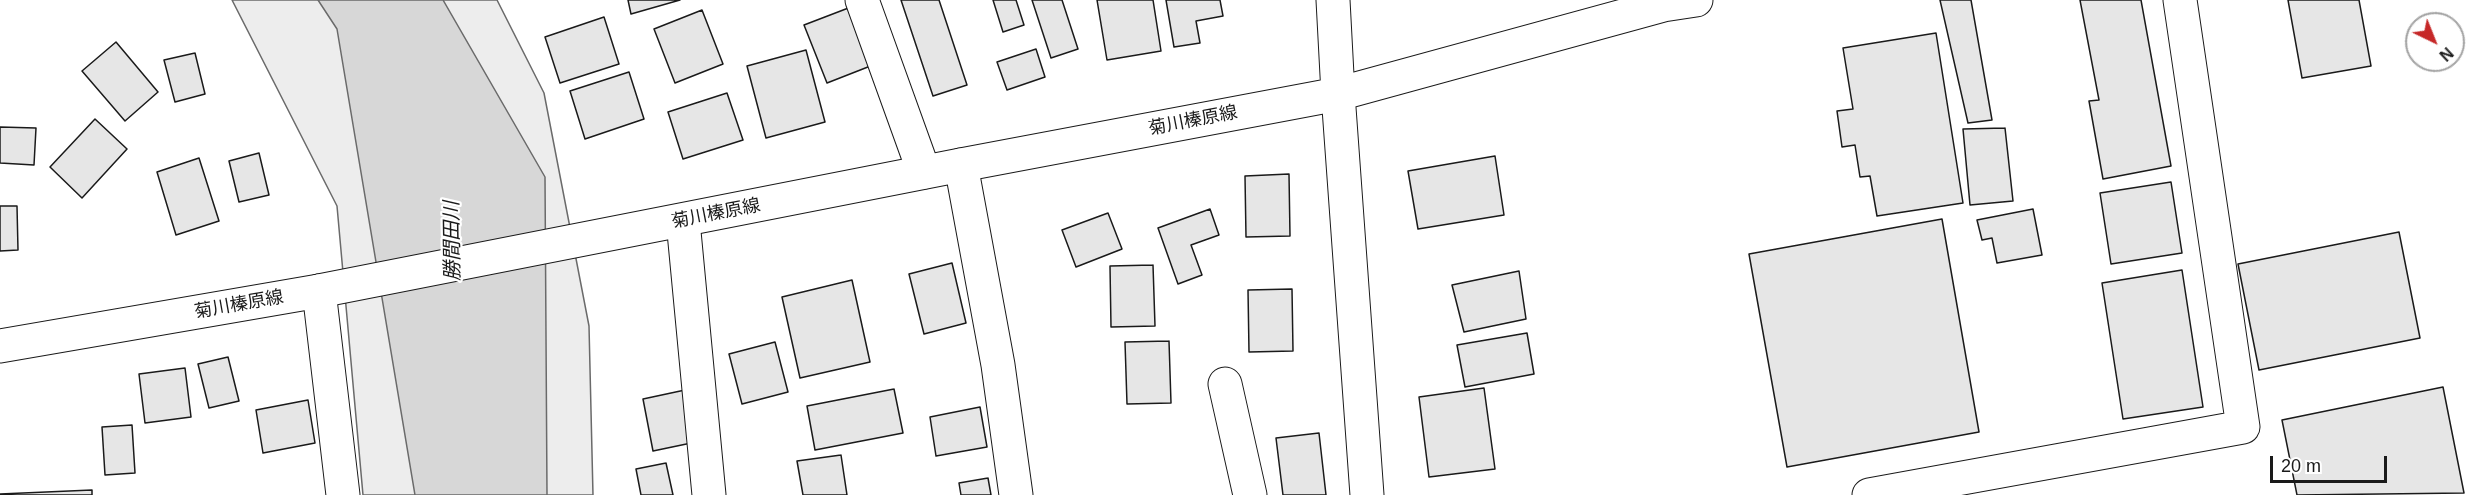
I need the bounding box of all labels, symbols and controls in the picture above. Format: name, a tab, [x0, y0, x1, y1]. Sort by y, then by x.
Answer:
north arrow	[2405, 12, 2465, 72]
text: N	[2436, 44, 2456, 64]
street label: 菊川榛原線	[1147, 102, 1239, 140]
street label: 菊川榛原線	[670, 195, 762, 233]
water label: 勝間田川	[440, 201, 466, 281]
street label: 菊川榛原線	[193, 287, 285, 323]
scale bar	[2273, 444, 2390, 482]
text: 20 m	[2281, 456, 2321, 476]

